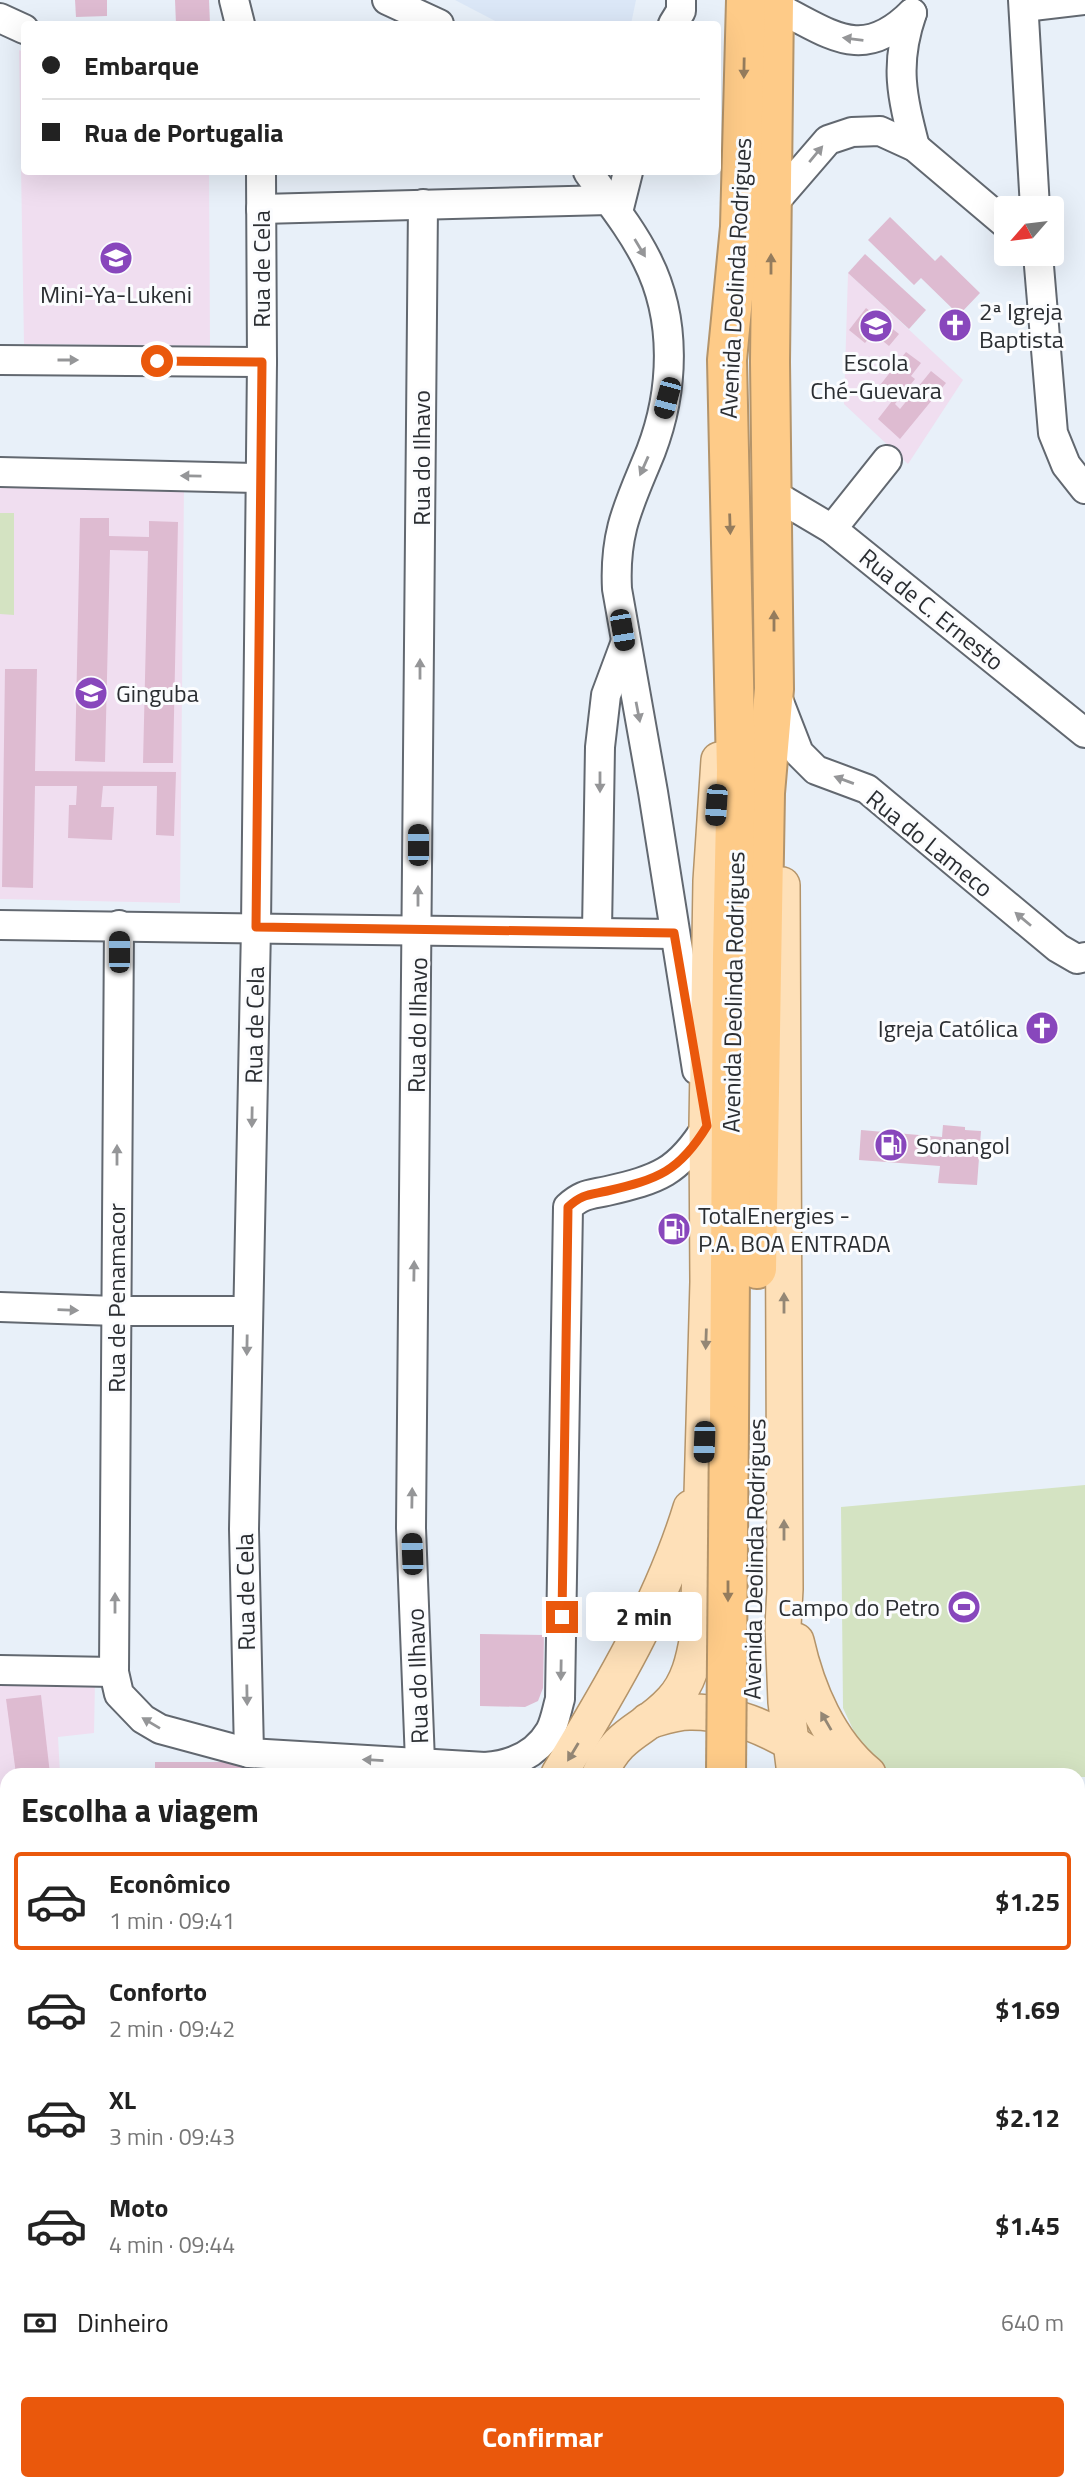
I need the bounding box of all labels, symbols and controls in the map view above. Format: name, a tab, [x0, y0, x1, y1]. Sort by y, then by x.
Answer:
one-way arrow	[842, 33, 864, 44]
text: Embarque	[84, 46, 199, 85]
one-way arrow	[739, 57, 750, 79]
text: Rua de Portugalia	[84, 113, 284, 152]
street label: Avenida Deolinda Rodrigues	[710, 137, 760, 419]
one-way arrow	[808, 146, 823, 163]
north arrow	[994, 196, 1064, 266]
map controls	[994, 196, 1064, 266]
street label: Rua de Cela	[243, 210, 279, 328]
school or university icon: Mini-Ya-Lukeni	[97, 239, 135, 277]
one-way arrow	[633, 239, 646, 258]
one-way arrow	[765, 252, 777, 274]
place label: Mini-Ya-Lukeni	[40, 276, 192, 312]
place label: 2ª Igreja Baptista	[979, 293, 1064, 357]
church icon: 2ª Igreja Baptista	[936, 306, 974, 344]
school or university icon: Escola Ché-Guevara	[857, 307, 895, 345]
place label: Escola Ché-Guevara	[810, 344, 942, 408]
route start	[141, 345, 173, 377]
one-way arrow	[57, 354, 79, 366]
car	[652, 375, 683, 421]
street label: Rua do Ilhavo	[403, 390, 439, 526]
one-way arrow	[638, 456, 649, 477]
one-way arrow	[180, 471, 202, 482]
one-way arrow	[724, 513, 736, 535]
street label: Rua de C. Ernesto	[852, 539, 1012, 679]
car	[609, 607, 636, 653]
one-way arrow	[768, 610, 780, 632]
one-way arrow	[414, 658, 426, 680]
school or university icon: Ginguba	[72, 674, 110, 712]
place label: Ginguba	[116, 675, 199, 711]
one-way arrow	[632, 701, 643, 723]
one-way arrow	[594, 771, 606, 793]
one-way arrow	[834, 774, 855, 785]
street label: Rua do Lameco	[859, 781, 1001, 905]
car	[705, 783, 728, 827]
car	[408, 824, 429, 866]
street label: Avenida Deolinda Rodrigues	[713, 851, 753, 1133]
one-way arrow	[412, 885, 424, 907]
one-way arrow	[1014, 912, 1031, 927]
car	[109, 931, 130, 973]
street label: Rua do Ilhavo	[398, 957, 436, 1093]
street label: Rua de Cela	[235, 966, 273, 1084]
church icon: Igreja Católica	[1023, 1009, 1061, 1047]
place label: Igreja Católica	[878, 1010, 1018, 1046]
one-way arrow	[246, 1107, 258, 1129]
fuel station icon: Sonangol	[872, 1126, 910, 1164]
place label: Sonangol	[916, 1127, 1010, 1163]
one-way arrow	[111, 1144, 123, 1166]
place label: TotalEnergies - P.A. BOA ENTRADA	[698, 1197, 891, 1261]
street label: Rua de Penamacor	[98, 1203, 134, 1393]
fuel station icon: TotalEnergies - P.A. BOA ENTRADA	[655, 1210, 693, 1248]
one-way arrow	[408, 1260, 420, 1282]
one-way arrow	[778, 1291, 790, 1313]
one-way arrow	[57, 1304, 79, 1315]
one-way arrow	[701, 1328, 712, 1350]
one-way arrow	[242, 1334, 253, 1356]
street label: Avenida Deolinda Rodrigues	[734, 1418, 774, 1700]
car	[693, 1421, 716, 1463]
one-way arrow	[406, 1487, 418, 1509]
one-way arrow	[778, 1519, 790, 1541]
street label: Rua de Cela	[226, 1533, 264, 1651]
car	[401, 1533, 424, 1575]
one-way arrow	[722, 1580, 734, 1602]
sports icon: Campo do Petro	[945, 1588, 983, 1626]
place label: Campo do Petro	[778, 1589, 940, 1625]
one-way arrow	[109, 1592, 120, 1614]
callout: 2 min	[586, 1592, 702, 1642]
text: 2 min	[616, 1599, 672, 1634]
route end	[546, 1601, 578, 1633]
street label: Rua do Ilhavo	[397, 1608, 437, 1744]
one-way arrow	[555, 1660, 567, 1682]
one-way arrow	[242, 1684, 253, 1706]
one-way arrow	[820, 1712, 832, 1731]
one-way arrow	[141, 1716, 160, 1729]
one-way arrow	[566, 1742, 579, 1761]
one-way arrow	[362, 1754, 384, 1765]
text: Escolha a viagem	[21, 1786, 259, 1834]
text: Econômico	[109, 1864, 231, 1903]
icon: car	[25, 1870, 88, 1933]
text: $1.25	[995, 1882, 1060, 1921]
text: 1 min · 09:41	[109, 1903, 235, 1938]
text: Conforto	[109, 1972, 207, 2011]
icon: car	[25, 1978, 88, 2041]
text: $1.69	[995, 1990, 1060, 2029]
text: 2 min · 09:42	[109, 2011, 235, 2046]
text: XL	[109, 2080, 136, 2119]
icon: car	[25, 2086, 88, 2149]
text: $2.12	[995, 2098, 1060, 2137]
text: 3 min · 09:43	[109, 2119, 235, 2154]
text: Moto	[109, 2188, 168, 2227]
icon: car	[25, 2194, 88, 2257]
text: $1.45	[995, 2206, 1060, 2245]
text: 4 min · 09:44	[109, 2227, 235, 2262]
text: Dinheiro	[77, 2303, 169, 2342]
icon: cash	[21, 2304, 59, 2342]
text: 640 m	[1001, 2305, 1064, 2340]
button: Confirmar	[21, 2397, 1064, 2477]

